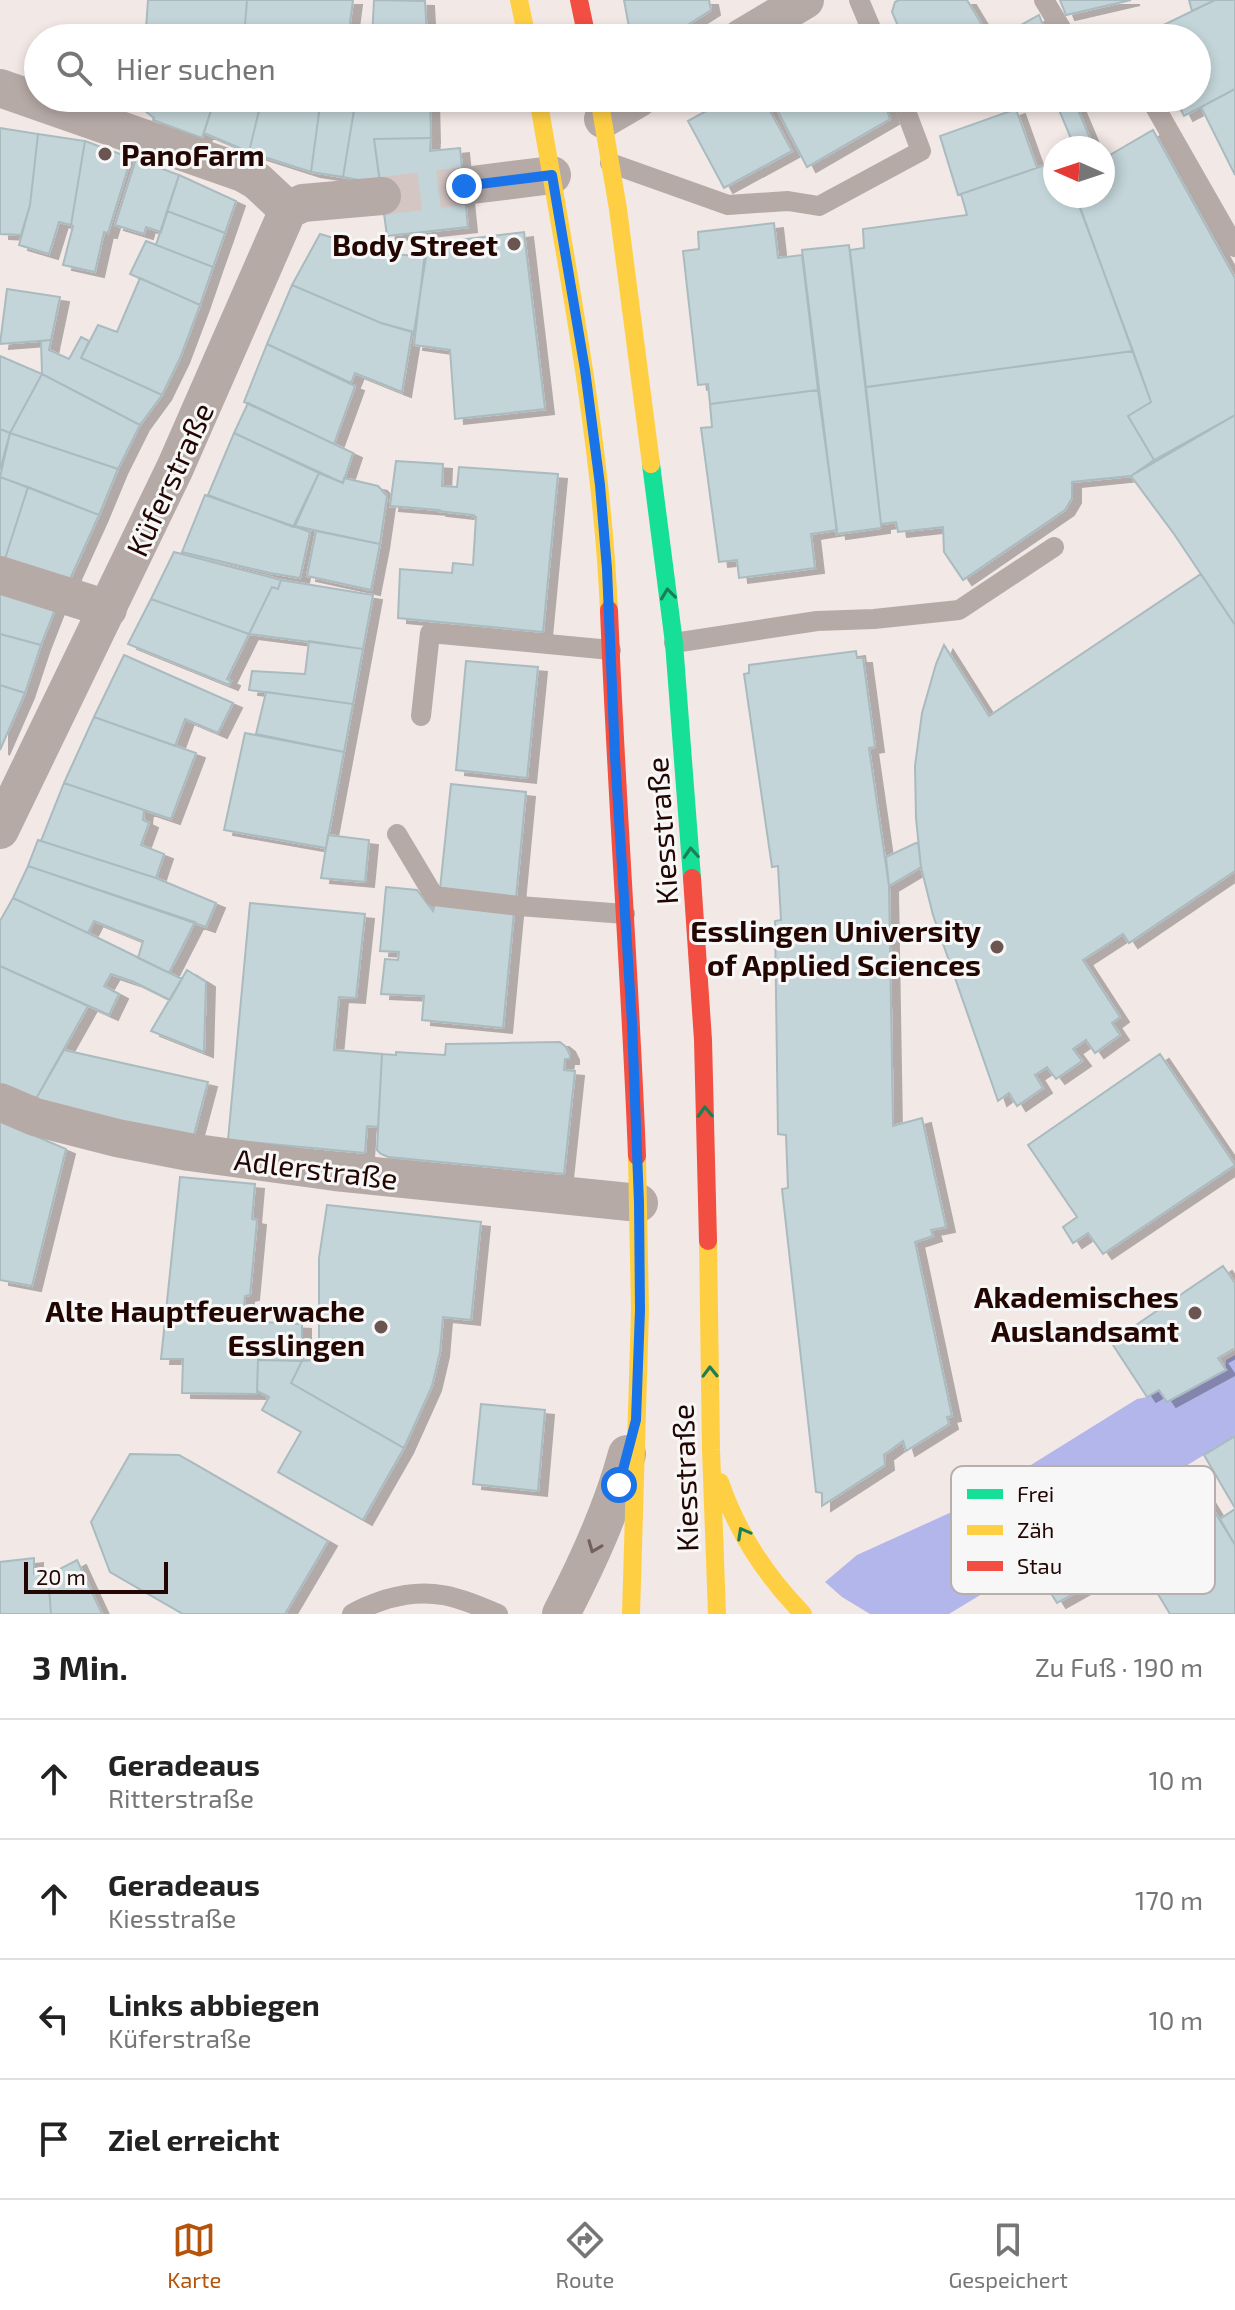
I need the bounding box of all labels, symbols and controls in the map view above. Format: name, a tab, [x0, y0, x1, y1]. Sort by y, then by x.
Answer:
search box	[24, 24, 1211, 112]
icon: search	[52, 46, 96, 90]
text: Hier suchen	[116, 50, 276, 86]
place label: PanoFarm	[121, 136, 265, 172]
north arrow	[1043, 136, 1115, 208]
marker: PanoFarm	[96, 145, 114, 163]
route end	[446, 168, 482, 204]
place label: Body Street	[332, 226, 498, 263]
marker: Body Street	[505, 235, 523, 253]
street label: Küferstraße	[118, 396, 220, 562]
one-way arrow	[659, 587, 676, 600]
street label: Kiesstraße	[638, 756, 684, 906]
one-way arrow	[682, 846, 699, 859]
place label: Esslingen University of Applied Sciences	[690, 912, 981, 982]
marker: Esslingen University of Applied Sciences	[988, 938, 1006, 956]
one-way arrow	[697, 1105, 714, 1118]
street label: Adlerstraße	[232, 1140, 400, 1196]
place label: Akademisches Auslandsamt	[974, 1278, 1179, 1348]
place label: Alte Hauptfeuerwache Esslingen	[45, 1292, 365, 1362]
marker: Akademisches Auslandsamt	[1186, 1304, 1204, 1322]
marker: Alte Hauptfeuerwache Esslingen	[372, 1318, 390, 1336]
one-way arrow	[701, 1365, 718, 1378]
street label: Kiesstraße	[663, 1403, 705, 1553]
legend	[951, 1466, 1215, 1594]
route start	[601, 1467, 637, 1503]
text: Frei	[1017, 1480, 1054, 1506]
text: Zäh	[1017, 1516, 1054, 1542]
one-way arrow	[738, 1526, 753, 1541]
one-way arrow	[587, 1539, 604, 1553]
text: Stau	[1017, 1552, 1062, 1578]
scale bar	[24, 1558, 168, 1594]
text: 20 m	[36, 1563, 86, 1589]
text: 3 Min.	[32, 1646, 128, 1687]
text: Zu Fuß · 190 m	[1035, 1651, 1203, 1682]
text: Geradeaus	[108, 1746, 260, 1782]
icon: ahead	[32, 1757, 76, 1801]
text: 10 m	[1148, 1764, 1203, 1795]
text: Ritterstraße	[108, 1782, 254, 1813]
text: Geradeaus	[108, 1866, 260, 1902]
icon: ahead	[32, 1877, 76, 1921]
text: 170 m	[1135, 1884, 1203, 1915]
text: Kiesstraße	[108, 1902, 236, 1933]
text: Links abbiegen	[108, 1986, 320, 2022]
icon: left	[32, 1997, 76, 2041]
text: 10 m	[1148, 2004, 1203, 2035]
text: Küferstraße	[108, 2022, 251, 2053]
icon: arrive	[32, 2117, 76, 2161]
text: Ziel erreicht	[108, 2121, 280, 2157]
tab: Karte	[167, 2218, 221, 2292]
tab: Route	[555, 2218, 614, 2292]
tab: Gespeichert	[948, 2218, 1068, 2292]

